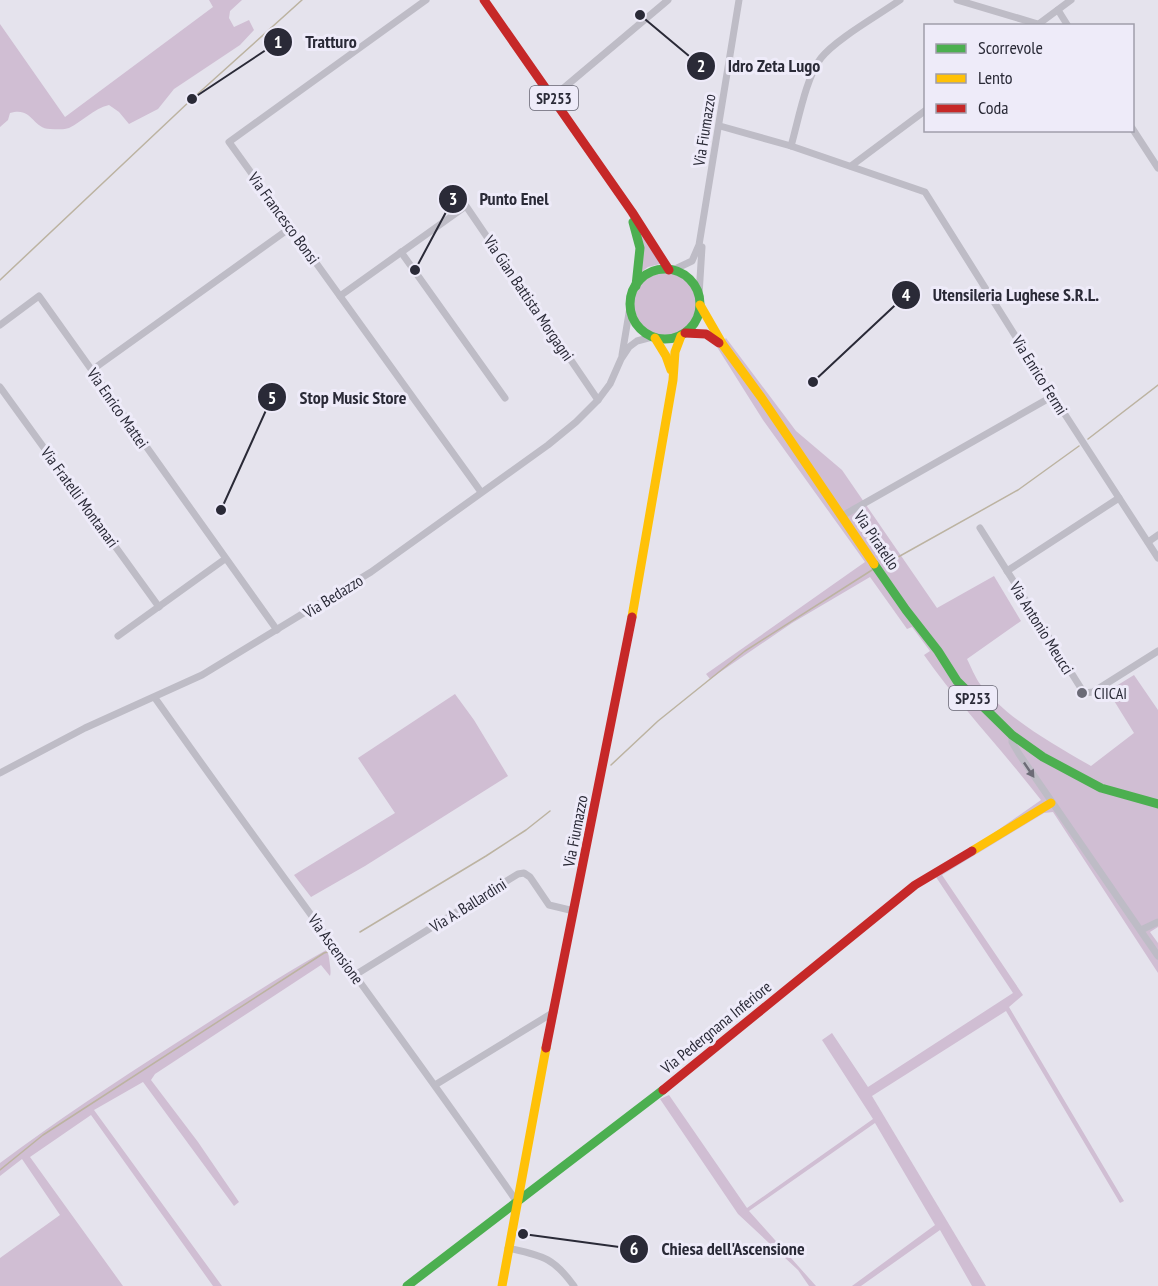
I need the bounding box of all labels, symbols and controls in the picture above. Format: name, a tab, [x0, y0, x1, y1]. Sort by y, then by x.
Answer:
callout: Tratturo	[263, 24, 369, 60]
legend	[924, 24, 1134, 132]
text: 1	[274, 30, 282, 53]
text: Tratturo	[305, 30, 357, 53]
text: Scorrevole	[978, 36, 1043, 59]
callout: Idro Zeta Lugo	[686, 48, 833, 84]
text: 2	[697, 54, 705, 77]
text: Idro Zeta Lugo	[728, 54, 820, 77]
text: Lento	[978, 66, 1013, 89]
road number: SP253	[530, 86, 578, 110]
street label: Via Fiumazzo	[688, 92, 720, 168]
text: Coda	[978, 96, 1009, 119]
street label: Via Francesco Bonsi	[243, 167, 324, 268]
callout: Punto Enel	[438, 181, 561, 217]
text: 3	[449, 187, 457, 210]
text: Punto Enel	[479, 187, 549, 210]
street label: Via Gian Battista Morgagni	[479, 231, 578, 364]
callout: Utensileria Lughese S.R.L.	[891, 277, 1111, 313]
text: 4	[902, 283, 911, 306]
text: Utensileria Lughese S.R.L.	[933, 283, 1099, 306]
street label: Via Enrico Fermi	[1007, 331, 1072, 418]
street label: Via Enrico Mattei	[82, 363, 153, 452]
callout: Stop Music Store	[257, 379, 419, 415]
text: 5	[268, 386, 276, 409]
text: Stop Music Store	[300, 386, 407, 409]
street label: Via Fratelli Montanari	[36, 442, 123, 551]
street label: Via Piratello	[849, 506, 904, 574]
street label: Via Bedazzo	[299, 570, 367, 623]
street label: Via Antonio Meucci	[1005, 577, 1078, 678]
place label: CIICAI	[1094, 683, 1127, 703]
road number: SP253	[949, 686, 997, 710]
marker: CIICAI	[1075, 686, 1089, 700]
one-way arrow	[1023, 761, 1035, 777]
street label: Via Fiumazzo	[558, 793, 592, 870]
street label: Via A. Ballardini	[425, 874, 510, 937]
street label: Via Ascensione	[303, 909, 368, 988]
street label: Via Pedergnana Inferiore	[656, 976, 775, 1078]
callout: Chiesa dell'Ascensione	[619, 1231, 816, 1267]
text: 6	[630, 1237, 638, 1260]
text: Chiesa dell'Ascensione	[661, 1237, 805, 1260]

